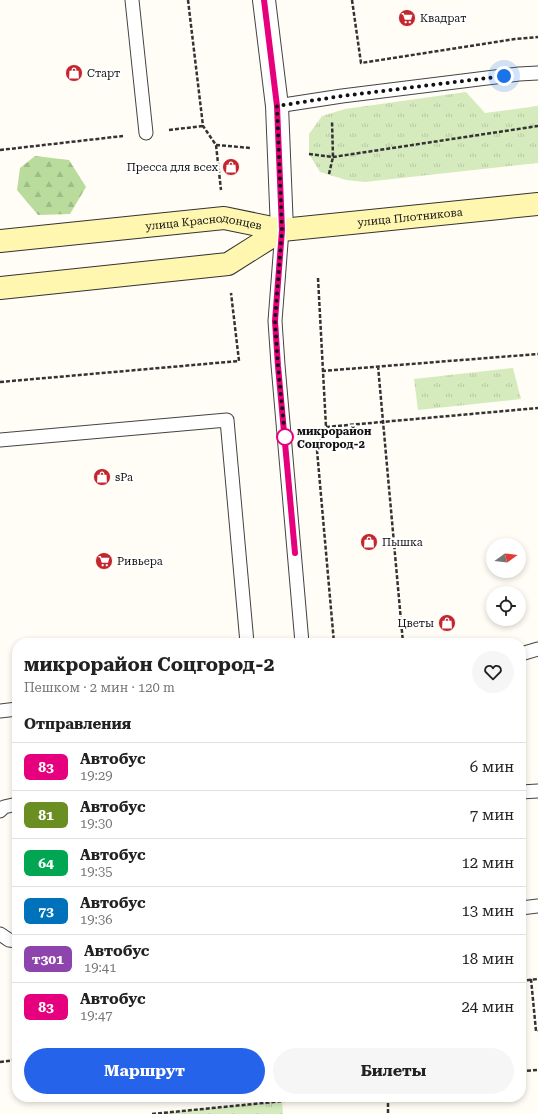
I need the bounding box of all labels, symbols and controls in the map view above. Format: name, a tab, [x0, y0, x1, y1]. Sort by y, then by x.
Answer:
supermarket icon: Квадрат	[397, 8, 417, 28]
place label: Квадрат	[420, 12, 466, 25]
shop icon: Старт	[64, 63, 84, 83]
your location	[494, 66, 514, 86]
place label: Старт	[87, 67, 120, 80]
shop icon: Пресса для всех	[221, 157, 241, 177]
place label: Пресса для всех	[127, 161, 219, 174]
street label: улица Плотникова	[357, 206, 463, 229]
street label: улица Краснодонцев	[145, 212, 263, 233]
place label: микрорайон Соцгород-2	[297, 425, 372, 451]
marker: микрорайон Соцгород-2	[276, 428, 294, 446]
shop icon: sPa	[92, 467, 112, 487]
place label: sPa	[115, 471, 133, 484]
shop icon: Пышка	[359, 532, 379, 552]
place label: Пышка	[382, 536, 423, 549]
north arrow	[486, 538, 526, 578]
map controls	[486, 538, 526, 626]
supermarket icon: Ривьера	[94, 551, 114, 571]
place label: Ривьера	[117, 555, 163, 568]
button: locate	[486, 586, 526, 626]
shop icon: Цветы	[437, 613, 457, 633]
place label: Цветы	[397, 617, 434, 630]
button: heart	[472, 651, 514, 693]
text: микрорайон Соцгород-2	[24, 653, 274, 676]
text: Пешком · 2 мин · 120 m	[24, 680, 175, 695]
text: Отправления	[24, 715, 131, 733]
text: Автобус	[80, 750, 146, 768]
text: 6 мин	[470, 758, 514, 776]
text: 83	[38, 759, 54, 775]
text: 19:29	[80, 768, 112, 783]
text: Автобус	[80, 798, 146, 816]
text: 7 мин	[470, 806, 514, 824]
text: 81	[38, 807, 54, 823]
text: 19:30	[80, 816, 112, 831]
text: Автобус	[80, 846, 146, 864]
text: 12 мин	[461, 854, 514, 872]
text: 64	[38, 855, 54, 871]
text: 19:35	[80, 864, 112, 879]
text: Автобус	[80, 894, 146, 912]
text: 13 мин	[461, 902, 514, 920]
text: 73	[38, 903, 54, 919]
text: 19:36	[80, 912, 112, 927]
text: Автобус	[84, 942, 150, 960]
text: 18 мин	[461, 950, 514, 968]
text: т301	[32, 951, 64, 967]
text: 19:41	[84, 960, 116, 975]
text: Автобус	[80, 990, 146, 1008]
text: 24 мин	[461, 998, 514, 1016]
text: 83	[38, 999, 54, 1015]
text: 19:47	[80, 1008, 112, 1023]
button: Маршрут	[24, 1048, 265, 1094]
button: Билеты	[273, 1048, 514, 1094]

